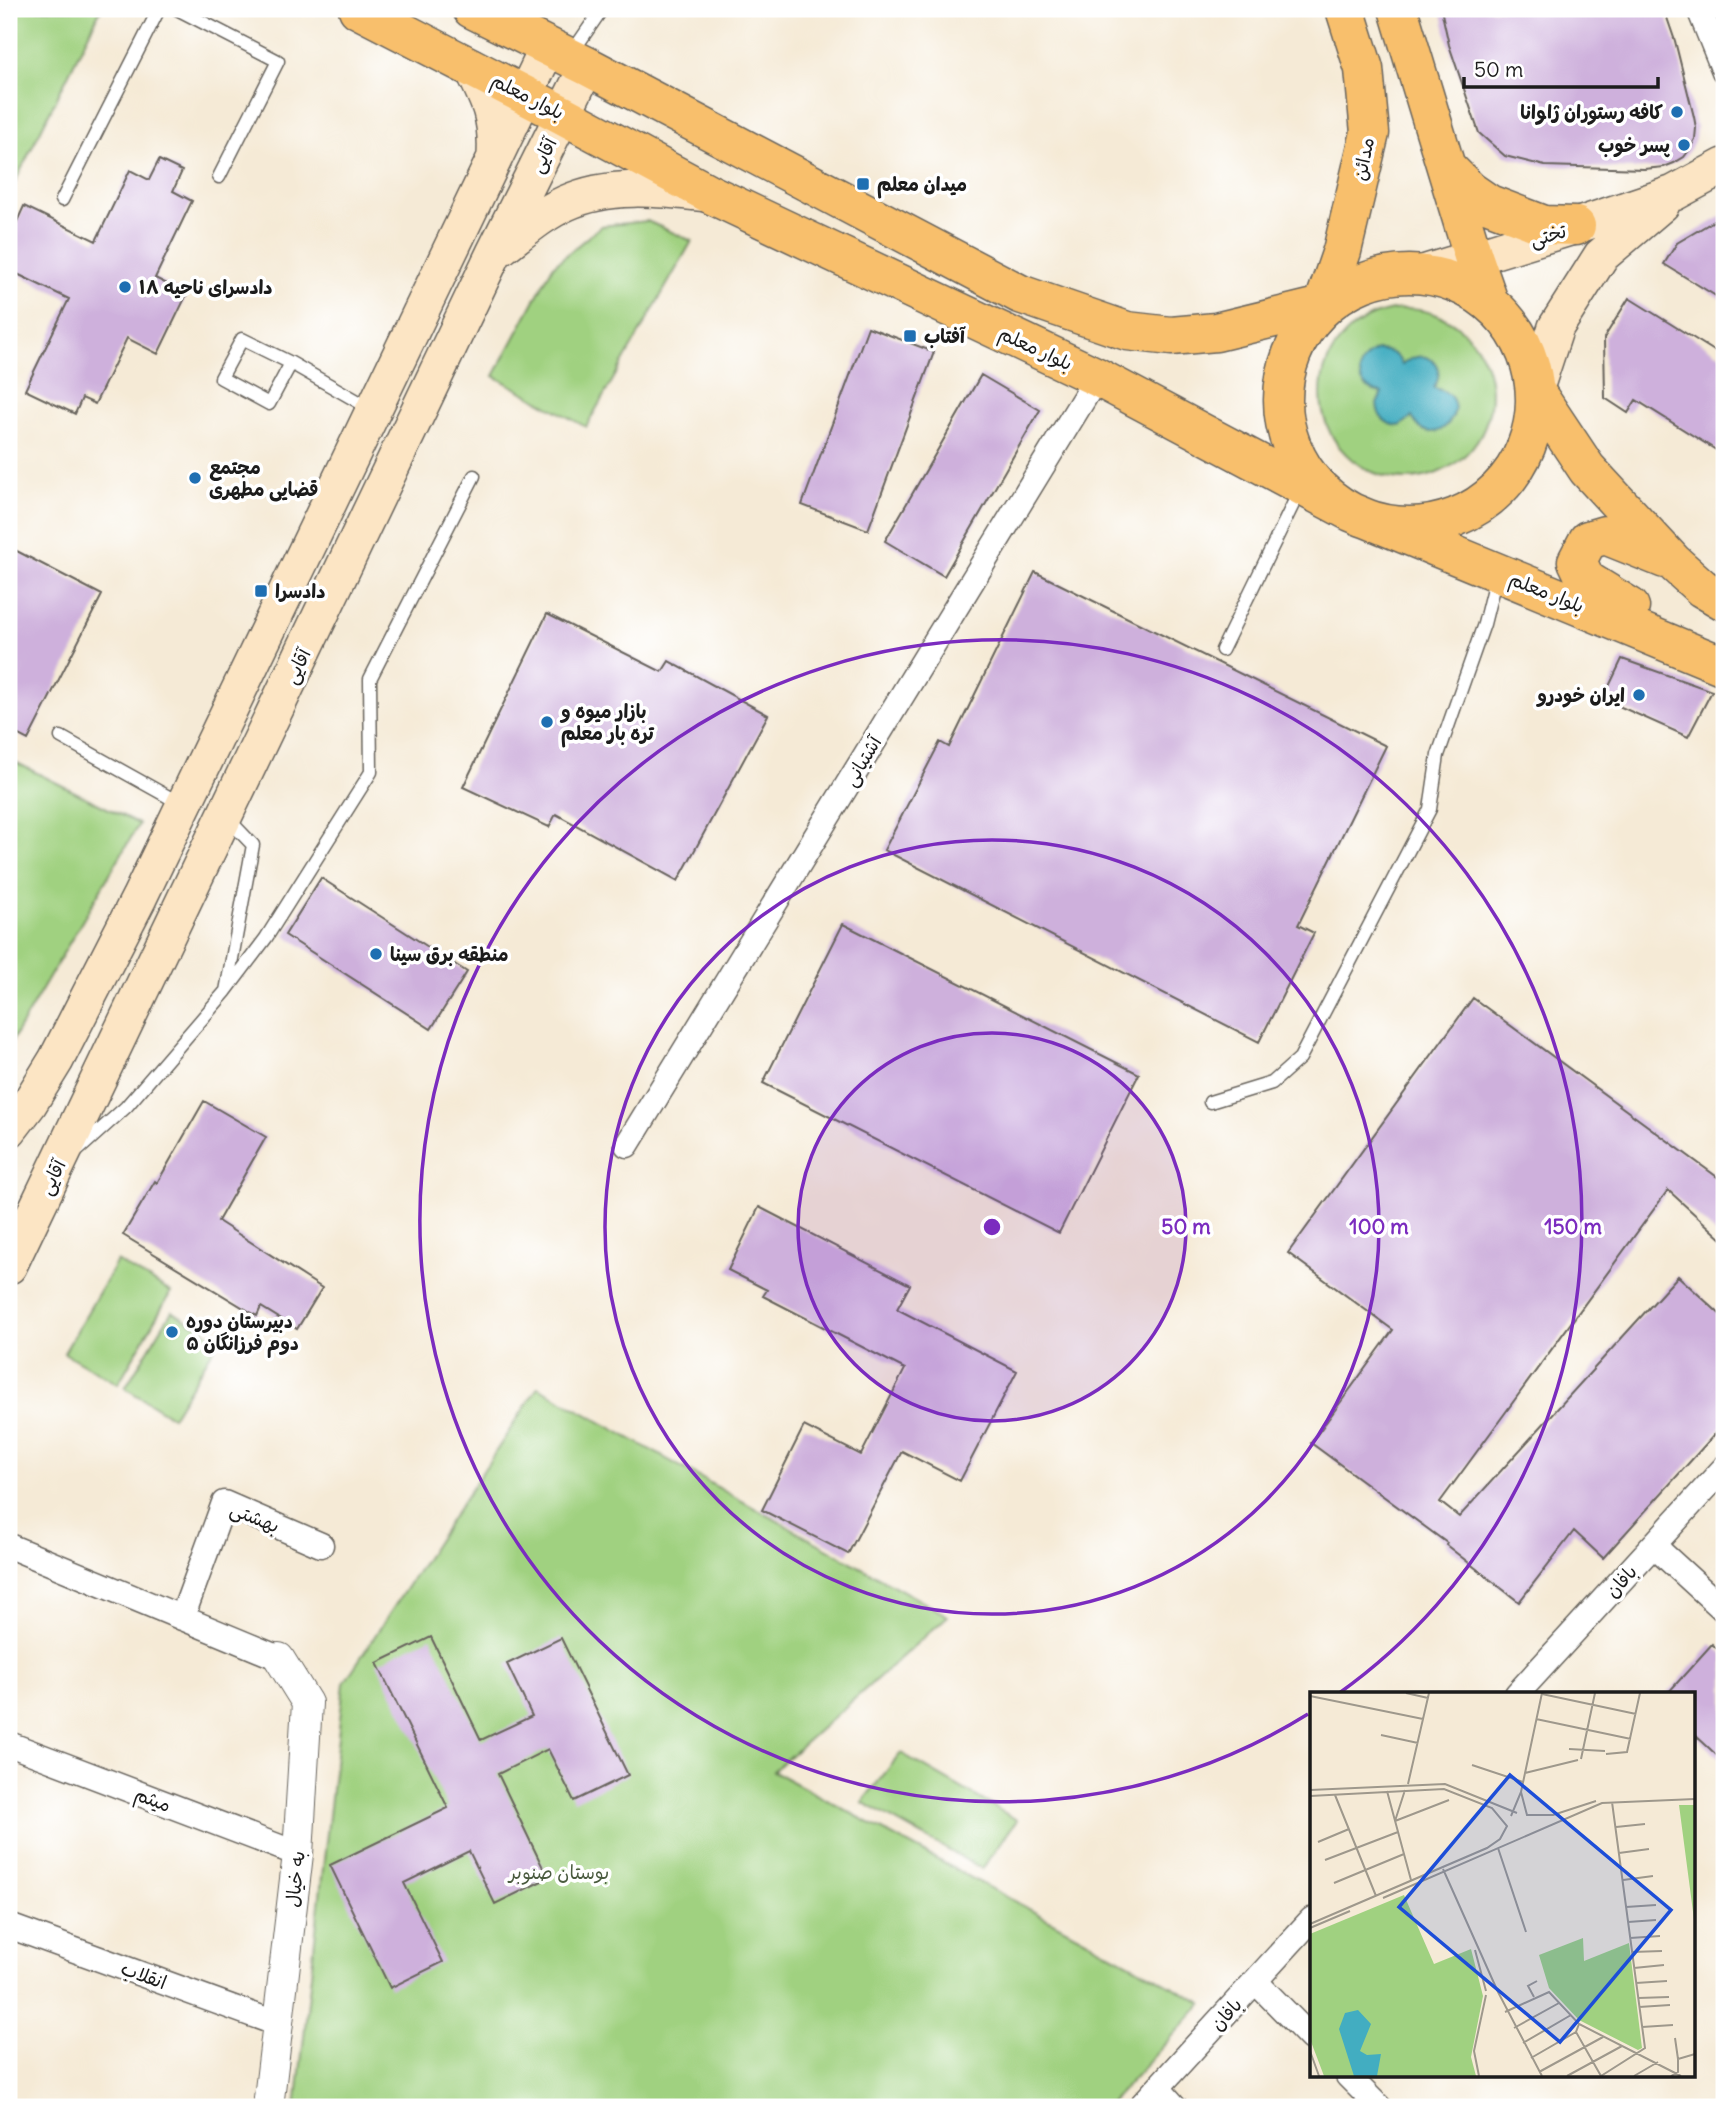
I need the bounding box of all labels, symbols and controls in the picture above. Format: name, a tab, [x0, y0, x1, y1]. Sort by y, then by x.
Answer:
scale bar	[1464, 46, 1658, 90]
text: 50 m	[1474, 56, 1523, 83]
street label: بلوار معلم	[486, 68, 568, 127]
place label: کافه رستوران ژاوانا	[1520, 100, 1664, 126]
marker: کافه رستوران ژاوانا	[1669, 104, 1685, 120]
street label: آقایی	[524, 132, 563, 177]
place label: پسر خوب	[1598, 133, 1671, 158]
street label: مدائن	[1347, 135, 1379, 183]
marker: پسر خوب	[1676, 137, 1692, 153]
place label: میدان معلم	[877, 172, 967, 199]
marker: میدان معلم	[855, 176, 871, 192]
street label: تختی	[1527, 218, 1570, 253]
place label: دادسرای ناحیه ۱۸	[139, 275, 273, 299]
marker: دادسرای ناحیه ۱۸	[117, 279, 133, 295]
street label: بلوار معلم	[994, 321, 1077, 378]
place label: آفتاب	[924, 324, 966, 349]
marker: آفتاب	[902, 328, 918, 344]
place label: مجتمع قضایی مطهری	[209, 455, 319, 502]
marker: مجتمع قضایی مطهری	[187, 470, 203, 486]
street label: بلوار معلم	[1505, 566, 1588, 621]
place label: دادسرا	[275, 579, 325, 603]
marker: دادسرا	[253, 583, 269, 599]
street label: آقایی	[278, 643, 317, 688]
place label: ایران خودرو	[1535, 683, 1625, 708]
marker: ایران خودرو	[1631, 687, 1647, 703]
place label: بازار میوه و تره بار معلم	[559, 699, 655, 748]
marker: بازار میوه و تره بار معلم	[539, 714, 555, 730]
street label: آشتیانی	[838, 730, 888, 791]
place label: منطقه برق سینا	[390, 942, 509, 967]
marker: منطقه برق سینا	[368, 946, 384, 962]
street label: آقایی	[33, 1154, 72, 1199]
text: 50 m	[1161, 1213, 1211, 1240]
text: 100 m	[1349, 1213, 1409, 1240]
text: 150 m	[1544, 1213, 1602, 1240]
centre of rings	[980, 1215, 1004, 1239]
place label: دبیرستان دوره دوم فرزانگان ۵	[186, 1309, 299, 1358]
marker: دبیرستان دوره دوم فرزانگان ۵	[164, 1324, 180, 1340]
street label: بهشتی	[226, 1496, 283, 1539]
street label: بافان	[1600, 1560, 1642, 1602]
inset map	[1310, 1692, 1694, 2078]
street label: میثم	[130, 1781, 175, 1820]
street label: به خیال	[280, 1849, 310, 1909]
park label: بوستان صنوبر	[507, 1860, 609, 1885]
street label: انقلاب	[118, 1956, 170, 1994]
street label: بافان	[1205, 1993, 1247, 2035]

